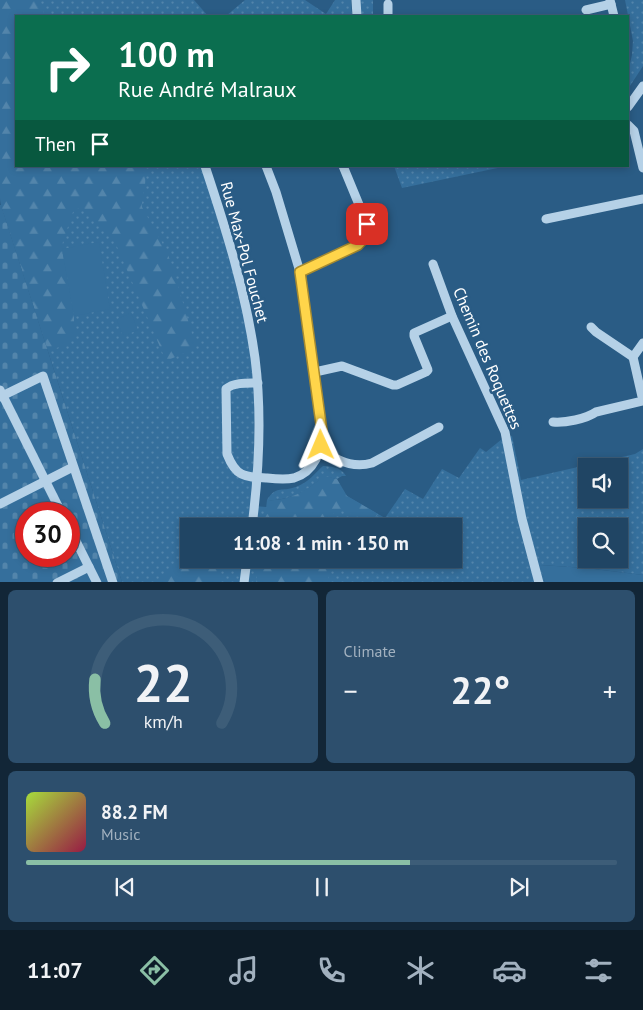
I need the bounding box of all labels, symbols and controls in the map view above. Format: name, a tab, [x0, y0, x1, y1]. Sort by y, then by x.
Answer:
text: 100 m	[118, 31, 215, 77]
icon: right	[35, 35, 100, 100]
text: Rue André Malraux	[118, 75, 297, 103]
icon: arrive	[86, 130, 114, 158]
text: Then	[35, 132, 76, 156]
street label: Rue Max-Pol Fouchet	[217, 179, 274, 325]
pin	[346, 203, 388, 245]
icon: arrive	[353, 210, 381, 238]
street label: Chemin des Roquettes	[449, 284, 527, 432]
position arrow	[294, 418, 346, 470]
map controls	[578, 458, 628, 568]
button: sound	[578, 458, 628, 508]
speed limit sign: 30	[15, 502, 80, 567]
button: search	[578, 518, 628, 568]
text: 11:08 · 1 min · 150 m	[233, 531, 409, 555]
text: Climate	[344, 641, 396, 661]
text: 22	[133, 649, 192, 716]
text: 22°	[450, 665, 510, 714]
text: −	[344, 672, 358, 709]
text: +	[603, 672, 617, 709]
text: km/h	[143, 710, 182, 733]
text: 88.2 FM	[101, 800, 168, 824]
text: Music	[101, 824, 141, 844]
icon: previous	[111, 873, 139, 901]
icon: pause	[308, 873, 336, 901]
icon: next	[505, 873, 533, 901]
icon: directions	[137, 953, 172, 988]
icon: music	[226, 953, 261, 988]
icon: phone	[314, 953, 349, 988]
icon: climate	[403, 953, 438, 988]
icon: car	[492, 953, 527, 988]
icon: filters	[581, 953, 616, 988]
text: 11:07	[27, 956, 83, 984]

